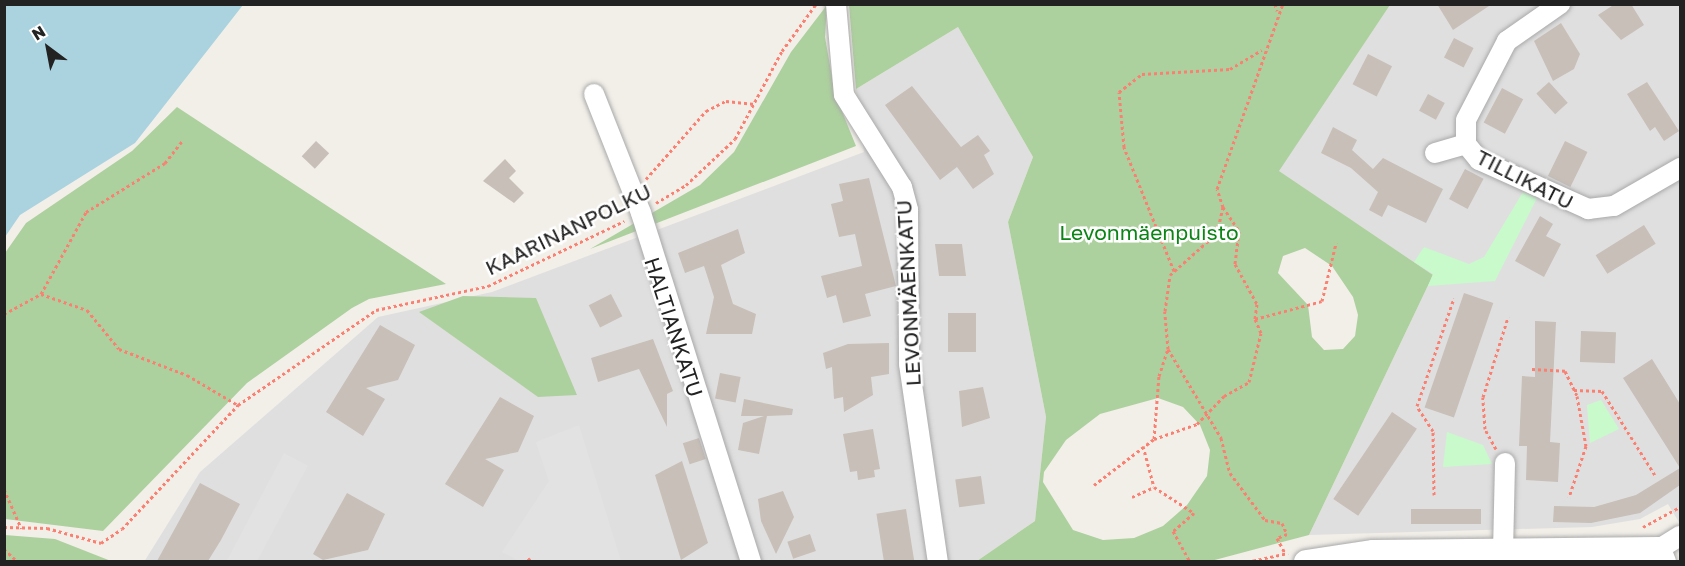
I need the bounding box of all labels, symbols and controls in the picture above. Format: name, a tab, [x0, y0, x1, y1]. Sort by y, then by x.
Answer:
north arrow	[18, 18, 78, 78]
text: N	[28, 21, 49, 44]
street label: TILLIKATU	[1472, 144, 1578, 214]
street label: KAARINANPOLKU	[481, 178, 655, 280]
street label: LEVONMÄENKATU	[891, 199, 925, 387]
park label: Levonmäenpuisto	[1059, 219, 1239, 245]
street label: HALTIANKATU	[640, 254, 708, 400]

